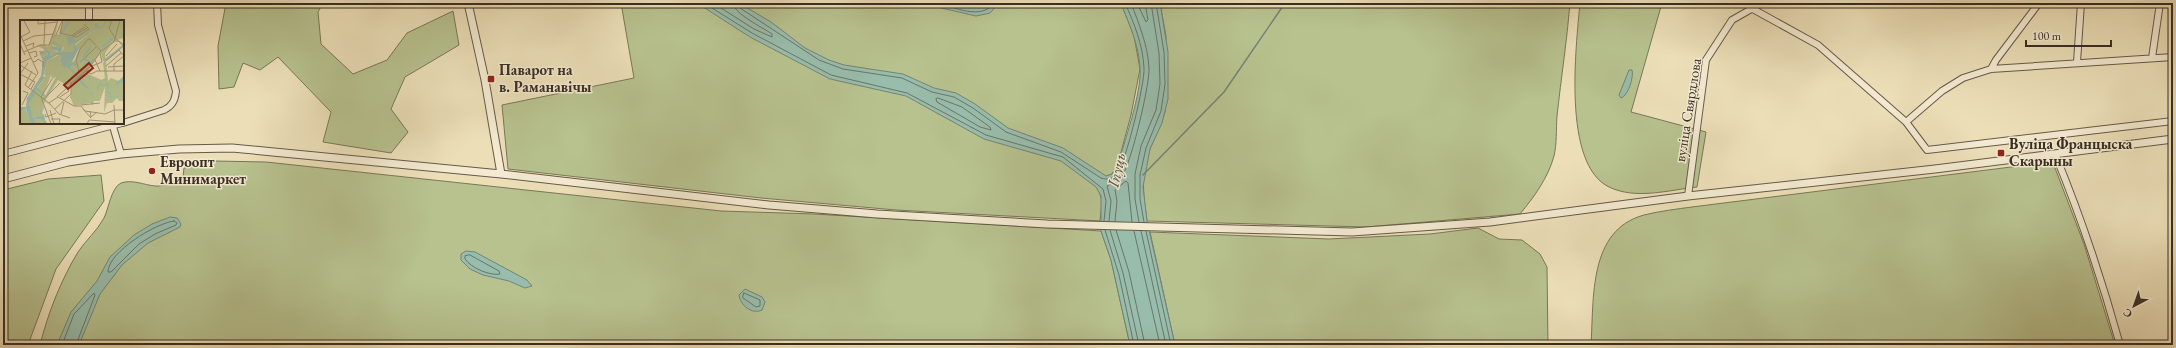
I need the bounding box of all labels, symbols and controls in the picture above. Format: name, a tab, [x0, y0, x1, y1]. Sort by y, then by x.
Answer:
inset map	[20, 20, 124, 124]
scale bar	[2026, 22, 2111, 48]
text: 100 m	[2032, 28, 2062, 44]
street label: вуліца Свярдлова	[1670, 57, 1705, 163]
place label: Паварот на в. Раманавічы	[499, 60, 592, 96]
marker: Паварот на в. Раманавічы	[486, 74, 496, 84]
place label: Вуліца Францыска Скарыны	[2009, 134, 2133, 170]
marker: Вуліца Францыска Скарыны	[1996, 148, 2006, 158]
water label: Іпуць	[1102, 151, 1131, 190]
place label: Евроопт Минимаркет	[160, 152, 246, 188]
marker: Евроопт Минимаркет	[147, 166, 157, 176]
north arrow	[2114, 286, 2154, 326]
text: С	[2120, 306, 2135, 321]

